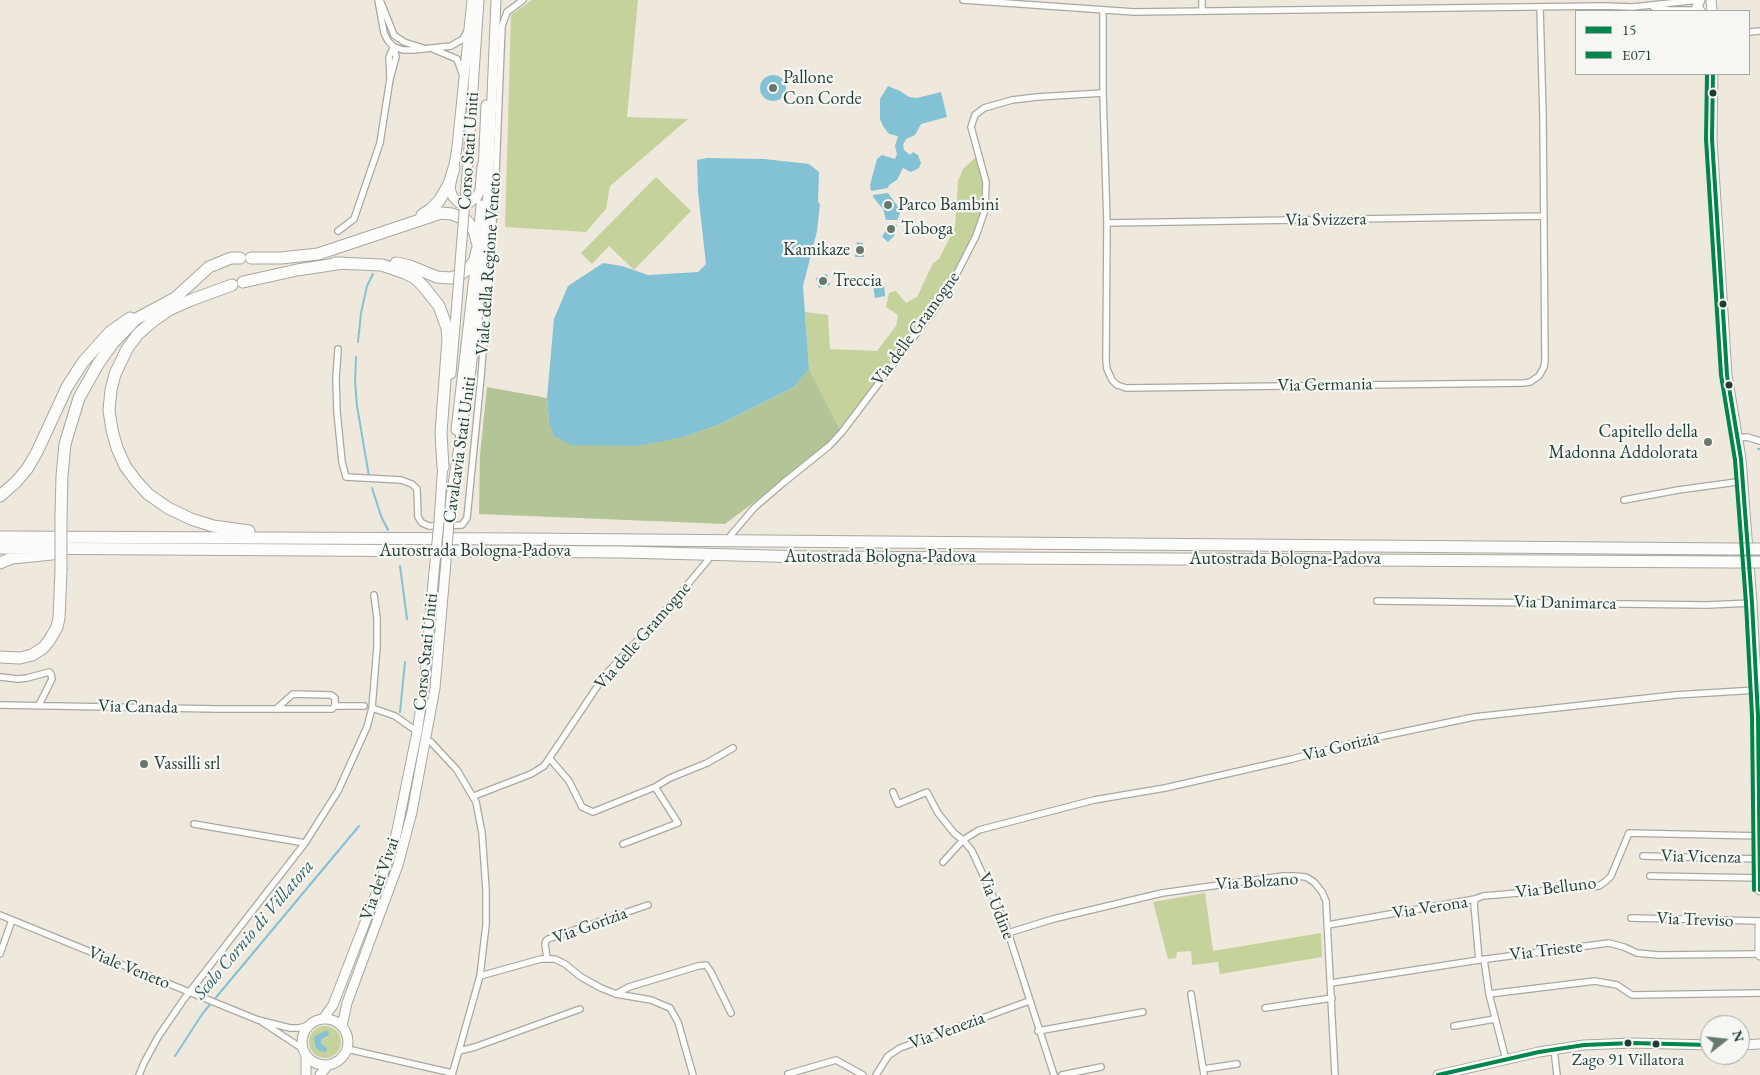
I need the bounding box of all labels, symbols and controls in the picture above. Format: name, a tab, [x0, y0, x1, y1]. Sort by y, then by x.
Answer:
legend	[1575, 10, 1750, 75]
text: 15	[1622, 20, 1636, 39]
text: E071	[1622, 45, 1652, 64]
place label: Pallone Con Corde	[783, 67, 862, 110]
marker: Pallone Con Corde	[767, 82, 779, 94]
unlabelled marker	[1708, 88, 1718, 98]
street label: Corso Stati Uniti	[454, 91, 484, 211]
street label: Viale della Regione Veneto	[472, 172, 506, 356]
place label: Parco Bambini	[898, 194, 999, 216]
marker: Parco Bambini	[882, 199, 894, 211]
street label: Via Svizzera	[1285, 208, 1367, 232]
place label: Toboga	[901, 218, 953, 240]
marker: Toboga	[885, 223, 897, 235]
place label: Kamikaze	[783, 239, 850, 261]
marker: Kamikaze	[854, 244, 866, 256]
street label: Via delle Gramogne	[867, 268, 965, 390]
place label: Treccia	[833, 270, 882, 292]
marker: Treccia	[817, 275, 829, 287]
unlabelled marker	[1718, 299, 1728, 309]
street label: Via Germania	[1277, 373, 1373, 397]
street label: Cavalcavia Stati Uniti	[439, 375, 481, 525]
unlabelled marker	[1724, 380, 1734, 390]
place label: Capitello della Madonna Addolorata	[1549, 421, 1698, 464]
marker: Capitello della Madonna Addolorata	[1702, 436, 1714, 448]
street label: Autostrada Bologna-Padova	[379, 540, 571, 562]
street label: Autostrada Bologna-Padova	[784, 546, 976, 568]
street label: Autostrada Bologna-Padova	[1189, 548, 1381, 570]
street label: Via delle Gramogne	[590, 578, 696, 694]
street label: Via Danimarca	[1513, 591, 1617, 615]
street label: Corso Stati Uniti	[409, 592, 443, 712]
street label: Via Canada	[98, 696, 178, 718]
street label: Via Gorizia	[1301, 727, 1381, 767]
place label: Vassilli srl	[154, 753, 220, 775]
marker: Vassilli srl	[138, 758, 150, 770]
street label: Via dei Vivai	[356, 835, 404, 923]
street label: Via Vicenza	[1661, 845, 1741, 869]
water label: Scolo Cornio di Villatora	[189, 855, 319, 1005]
street label: Via Bolzano	[1215, 868, 1299, 896]
street label: Via Udine	[973, 869, 1019, 943]
street label: Via Belluno	[1514, 872, 1598, 904]
street label: Via Verona	[1391, 891, 1469, 925]
street label: Via Gorizia	[550, 903, 630, 949]
street label: Via Treviso	[1656, 908, 1734, 932]
street label: Via Trieste	[1508, 936, 1584, 966]
street label: Viale Veneto	[85, 942, 173, 994]
street label: Via Venezia	[906, 1007, 988, 1055]
north arrow	[1700, 1015, 1750, 1065]
text: N	[1728, 1028, 1749, 1044]
marker: Zago 91 Villatora	[1623, 1038, 1633, 1048]
unlabelled marker	[1651, 1039, 1661, 1049]
place label: Zago 91 Villatora	[1572, 1050, 1684, 1070]

